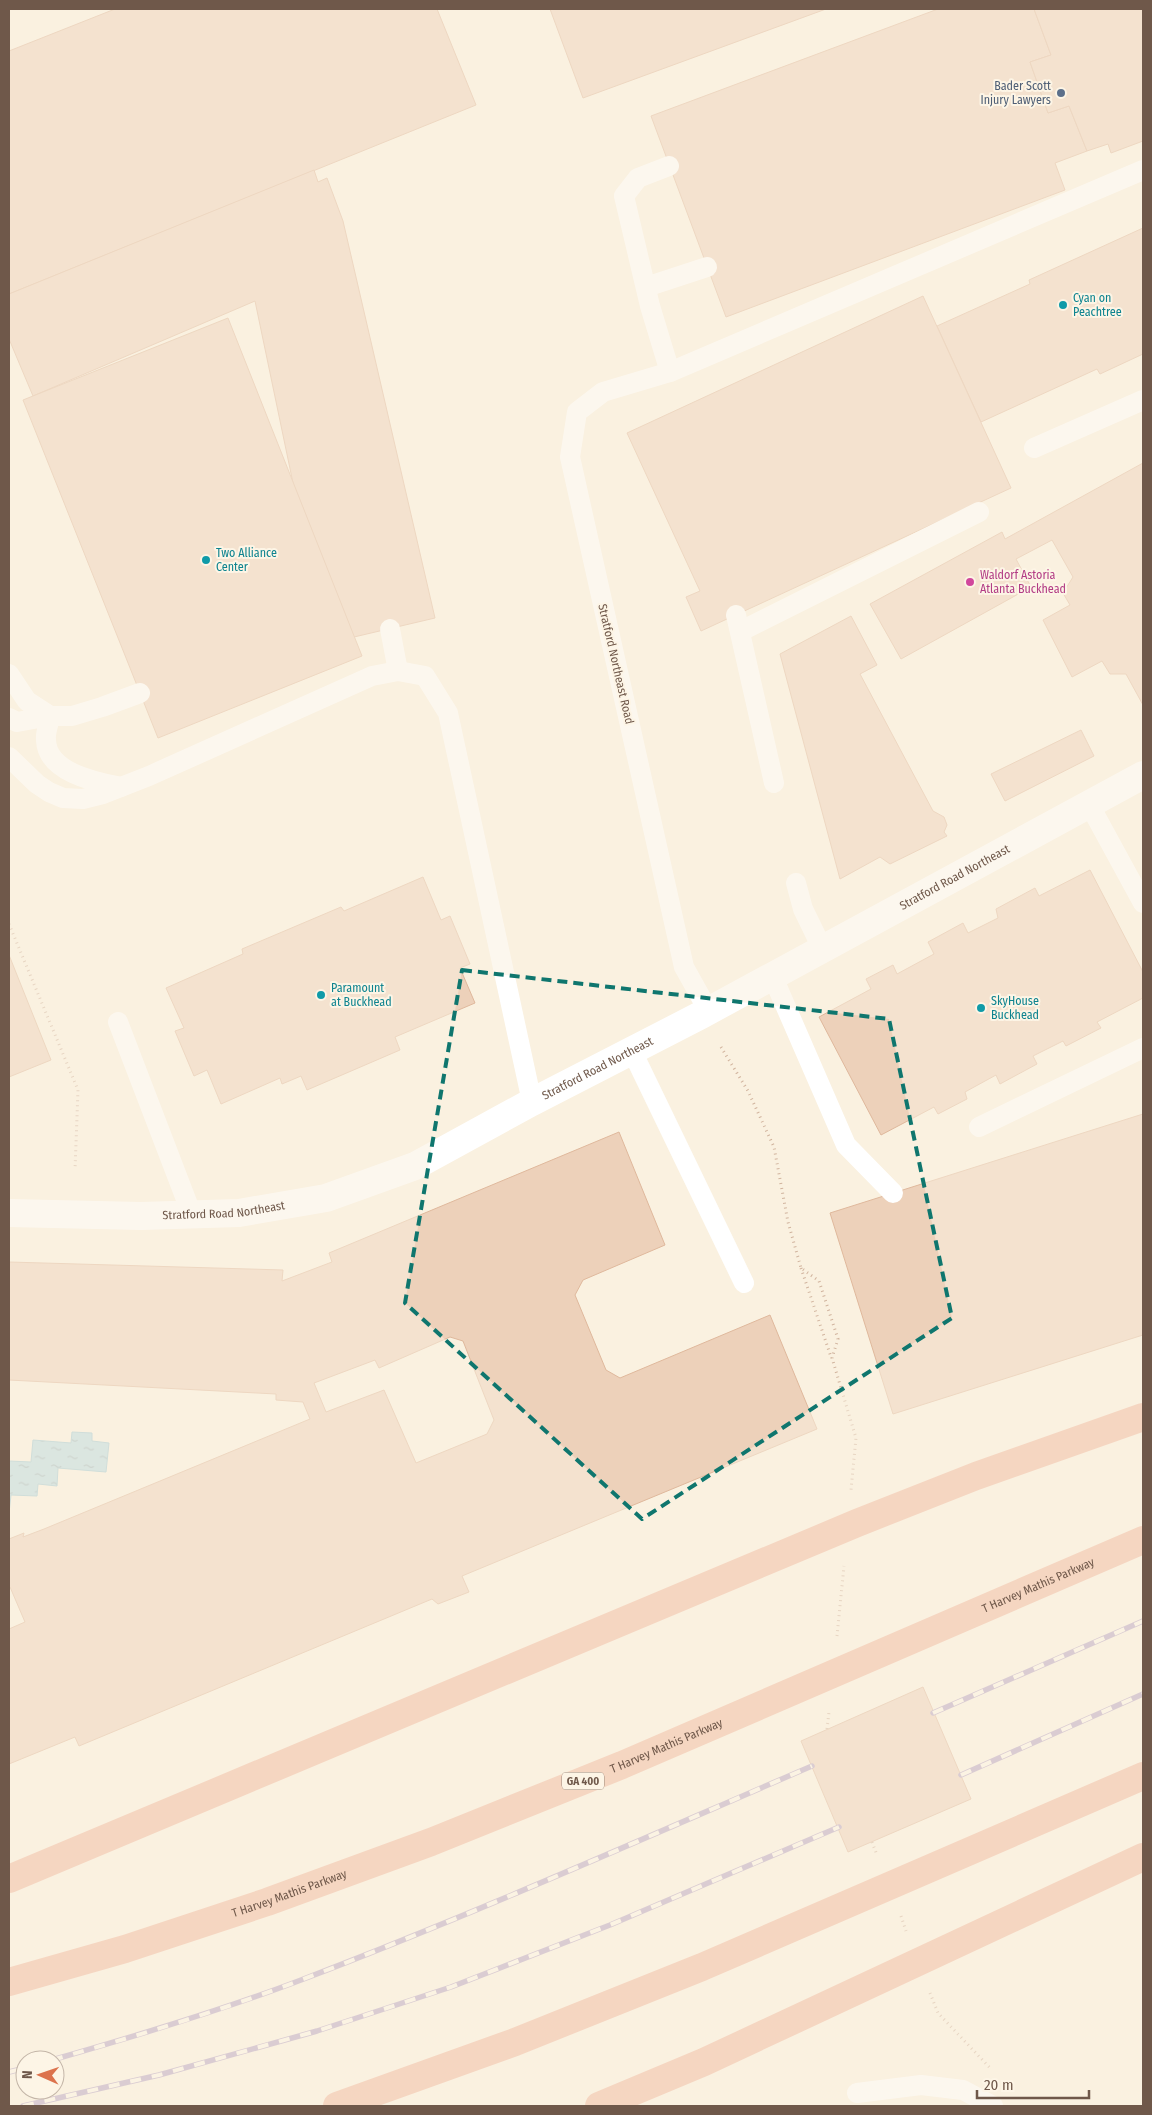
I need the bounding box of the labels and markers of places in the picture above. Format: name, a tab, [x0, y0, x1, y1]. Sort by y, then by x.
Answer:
place label: Bader Scott Injury Lawyers	[981, 79, 1051, 107]
marker: Bader Scott Injury Lawyers	[1055, 87, 1067, 99]
place label: Cyan on Peachtree	[1073, 291, 1122, 319]
marker: Cyan on Peachtree	[1057, 299, 1069, 311]
place label: Two Alliance Center	[216, 546, 277, 574]
marker: Two Alliance Center	[200, 554, 212, 566]
place label: Waldorf Astoria Atlanta Buckhead	[980, 568, 1066, 596]
marker: Waldorf Astoria Atlanta Buckhead	[964, 576, 976, 588]
place label: Paramount at Buckhead	[331, 981, 392, 1009]
marker: Paramount at Buckhead	[315, 989, 327, 1001]
place label: SkyHouse Buckhead	[991, 994, 1039, 1022]
marker: SkyHouse Buckhead	[975, 1002, 987, 1014]

